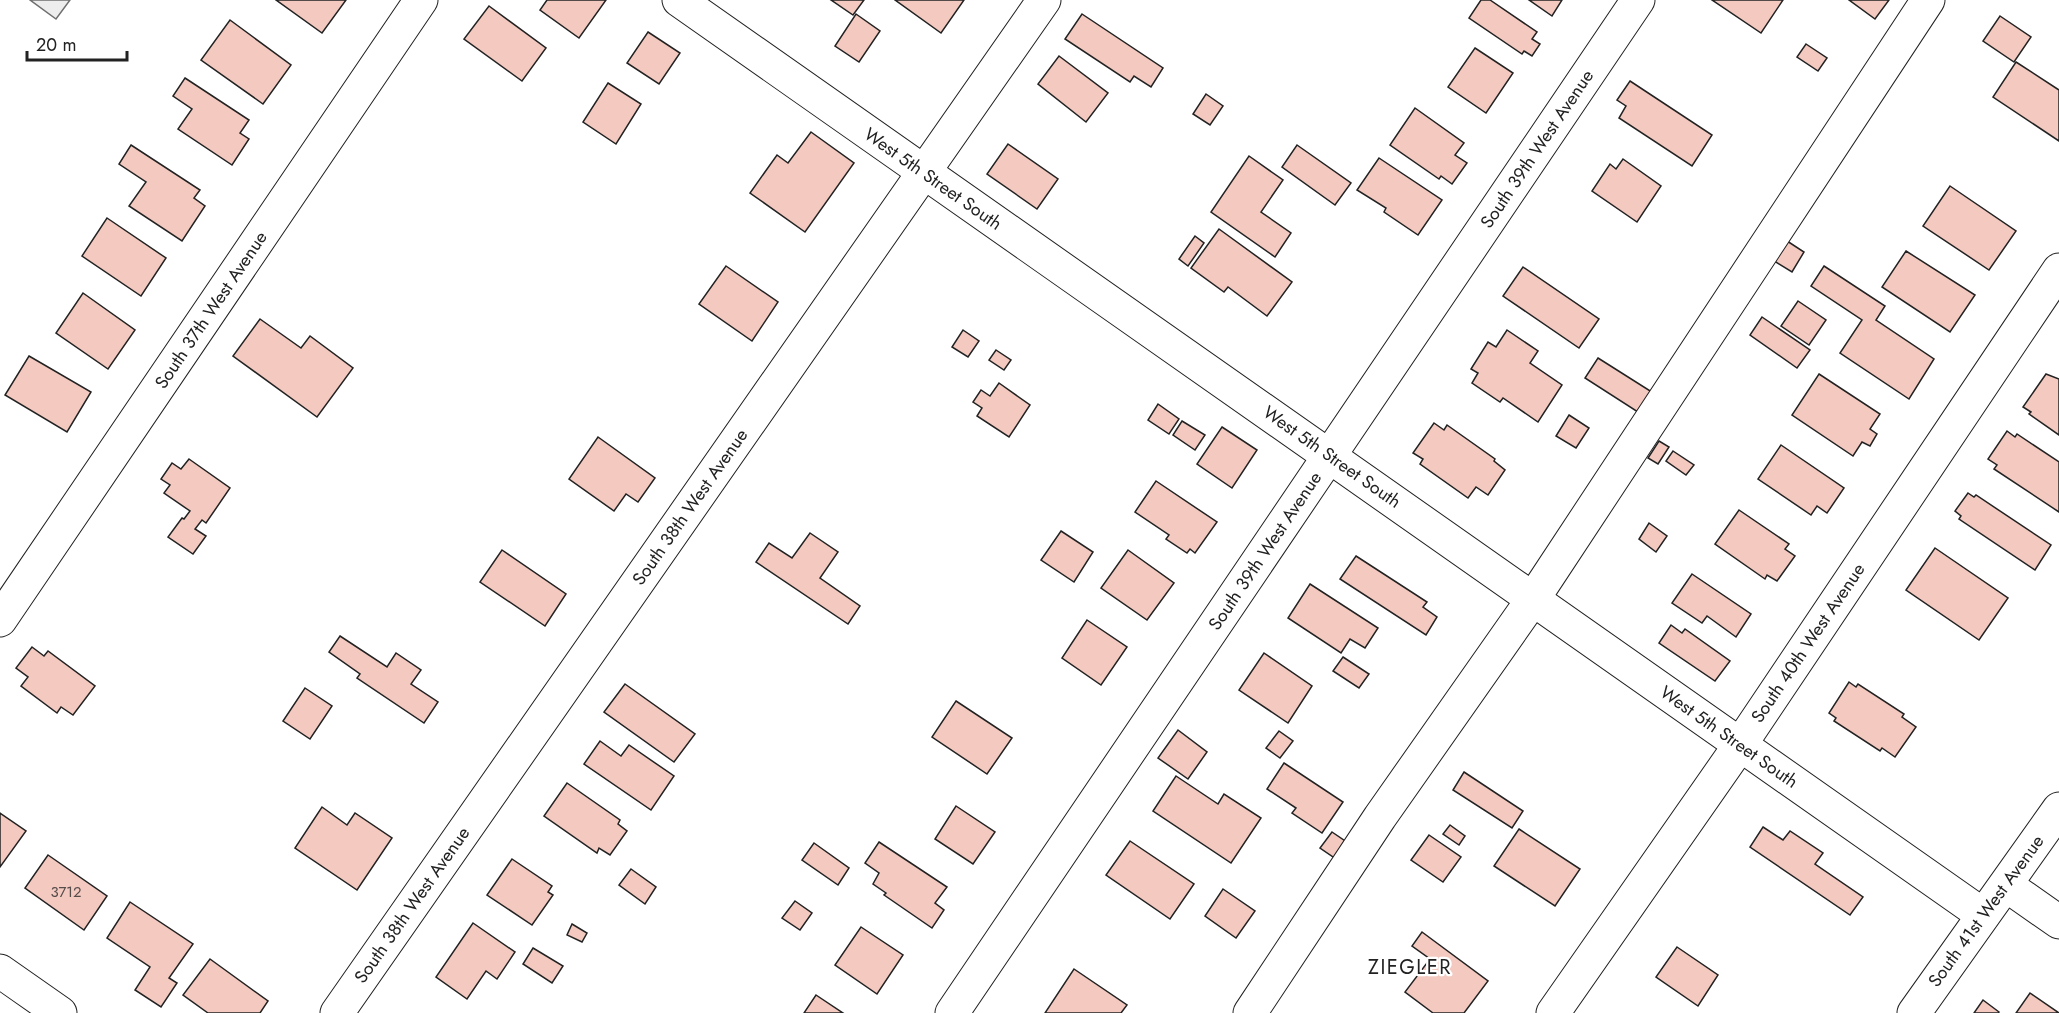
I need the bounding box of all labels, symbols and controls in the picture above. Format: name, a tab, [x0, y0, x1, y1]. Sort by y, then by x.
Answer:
scale bar	[27, 24, 128, 62]
text: 20 m	[36, 32, 76, 58]
street label: South 39th West Avenue	[1474, 64, 1600, 234]
street label: West 5th Street South	[859, 122, 1007, 236]
street label: South 37th West Avenue	[148, 226, 274, 394]
street label: West 5th Street South	[1258, 400, 1406, 514]
street label: South 38th West Avenue	[626, 423, 754, 591]
street label: South 39th West Avenue	[1202, 466, 1328, 636]
street label: South 40th West Avenue	[1745, 558, 1871, 728]
street label: West 5th Street South	[1655, 680, 1803, 794]
street label: South 38th West Avenue	[348, 821, 476, 989]
street label: South 41st West Avenue	[1922, 830, 2050, 992]
house number: 3712	[50, 881, 82, 903]
district label: ZIEGLER	[1368, 953, 1452, 982]

